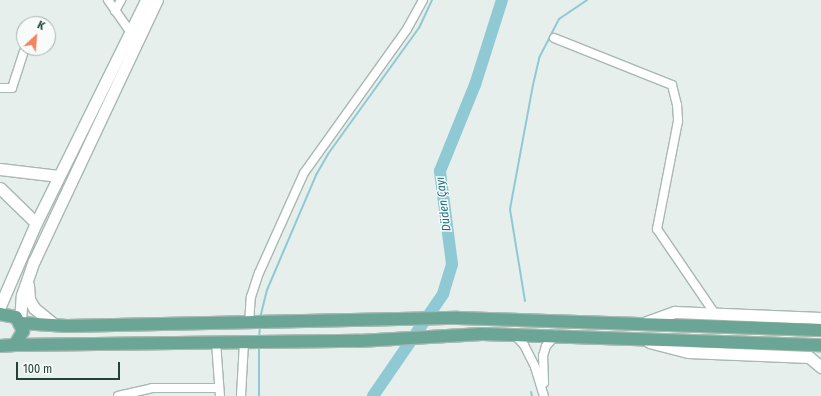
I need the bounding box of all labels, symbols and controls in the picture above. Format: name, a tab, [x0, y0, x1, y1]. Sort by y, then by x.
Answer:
north arrow	[16, 16, 56, 56]
text: K	[35, 18, 47, 33]
water label: Düden Çayı	[434, 176, 454, 232]
scale bar	[18, 354, 122, 380]
text: 100 m	[23, 362, 52, 376]

